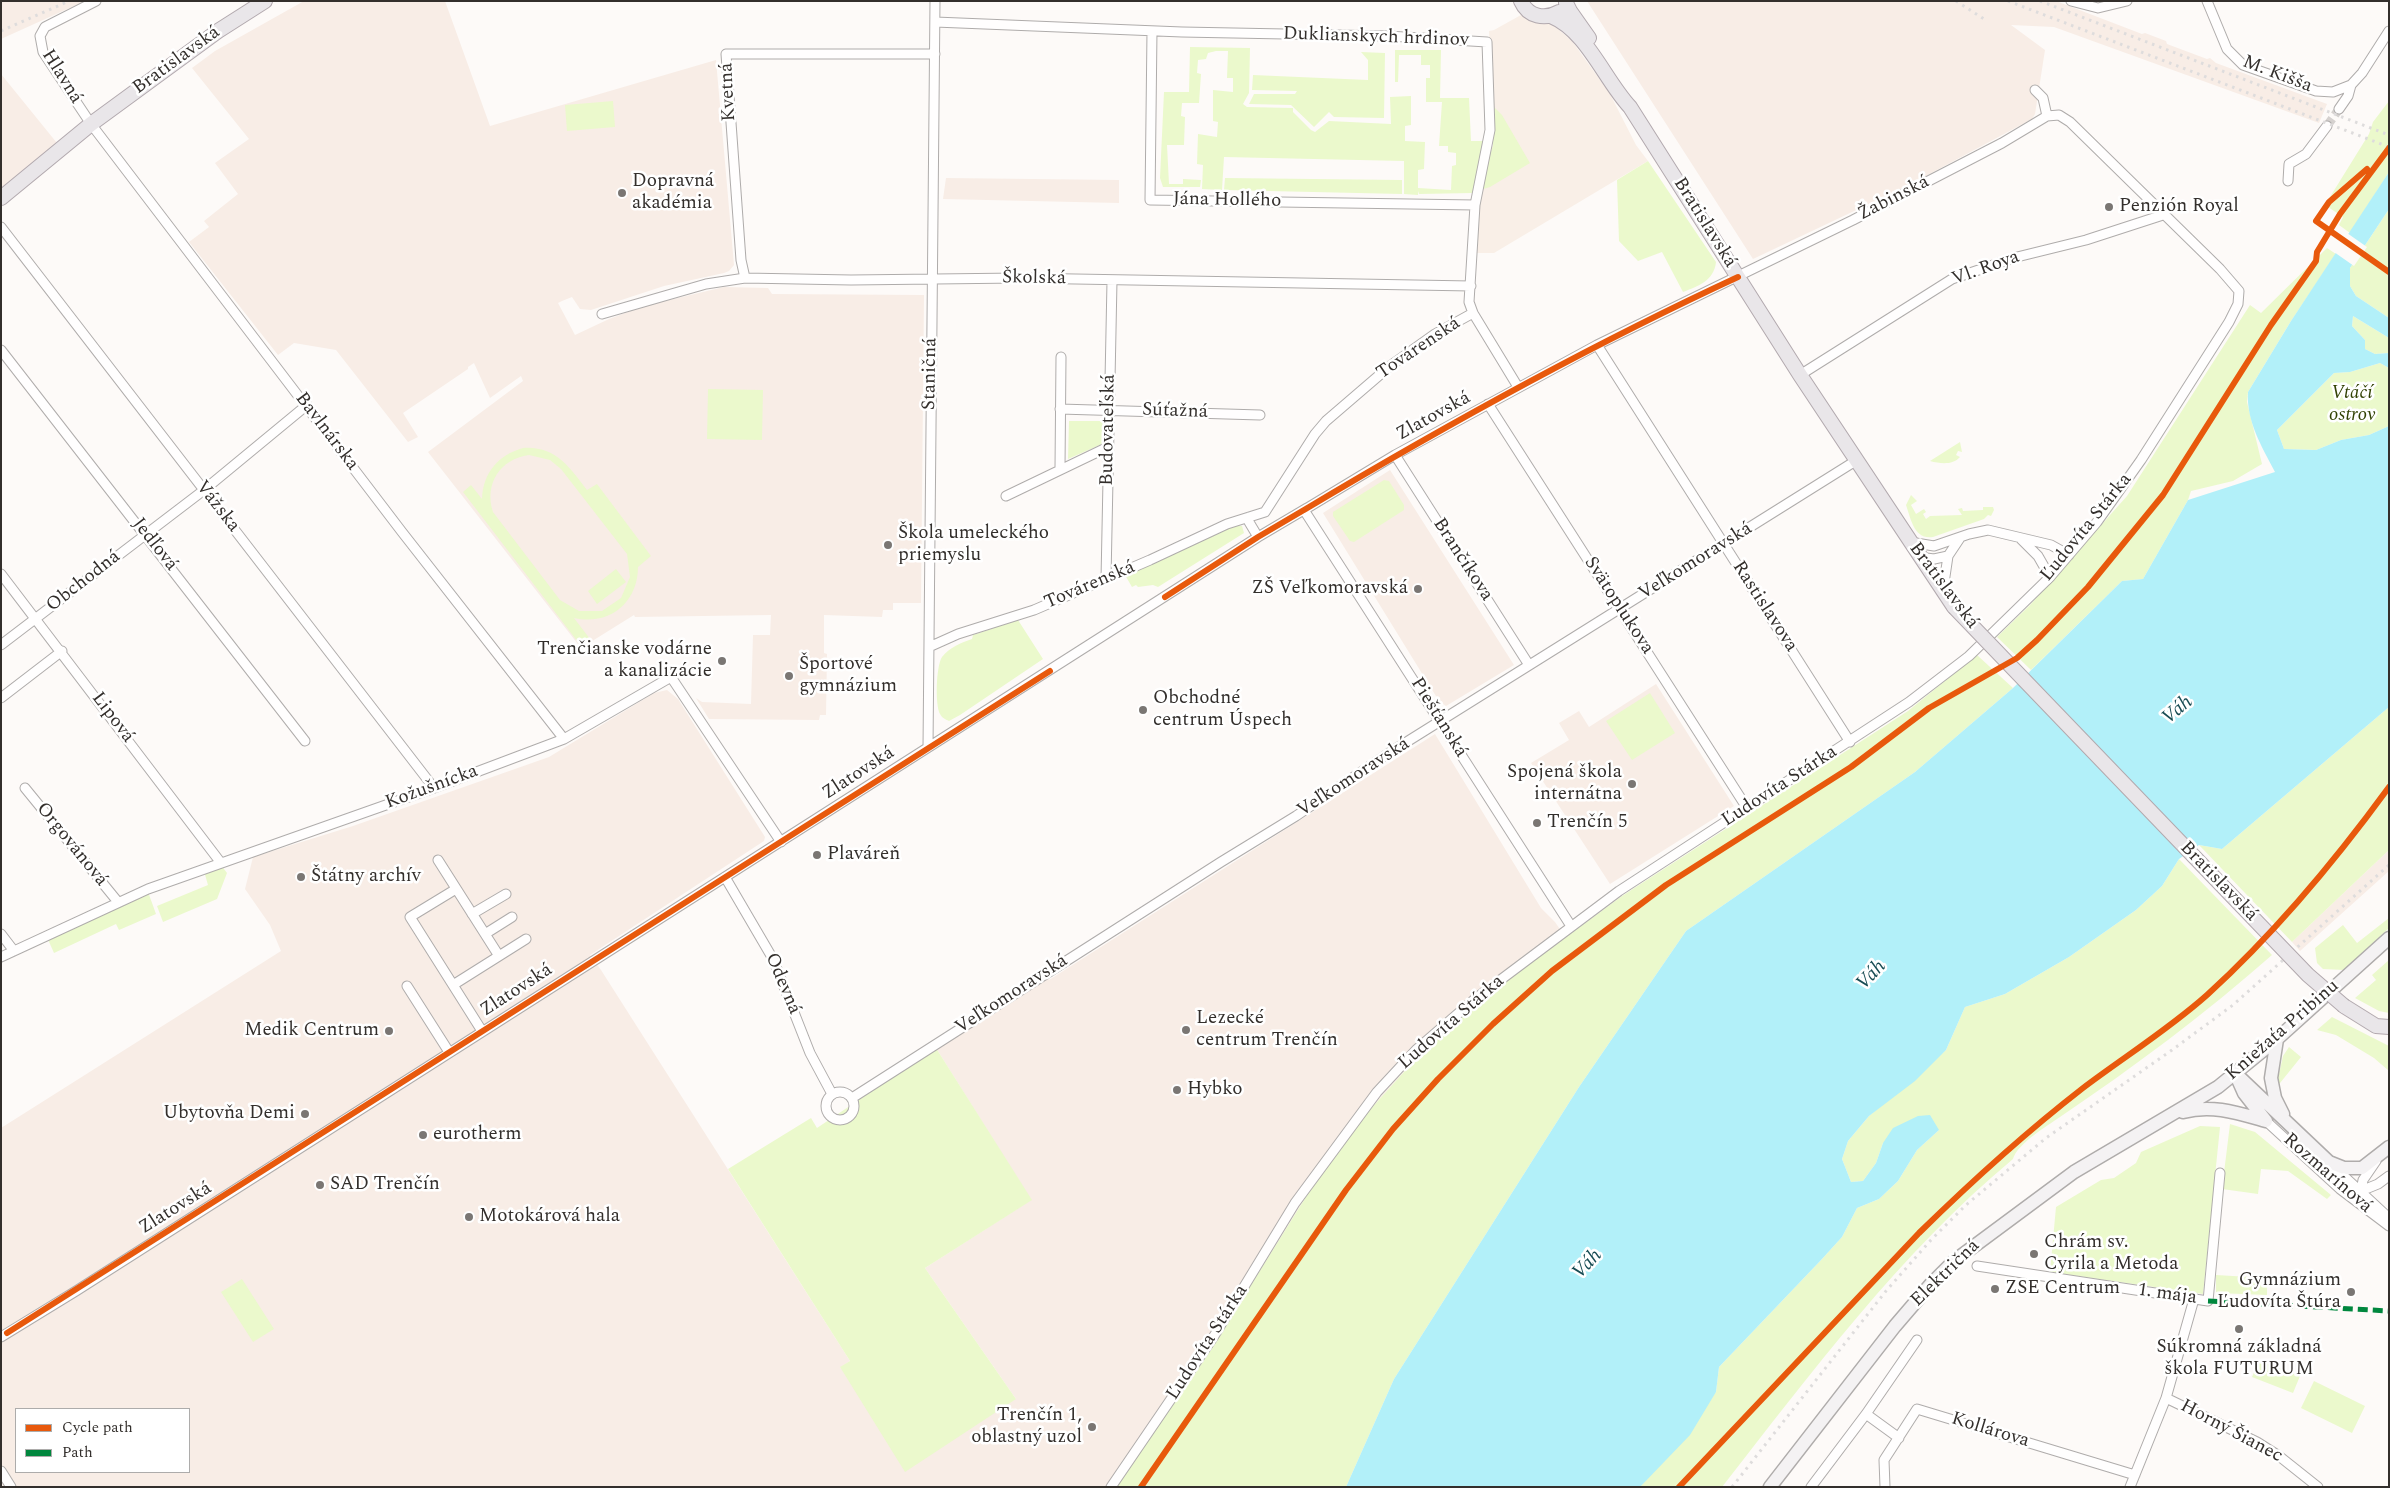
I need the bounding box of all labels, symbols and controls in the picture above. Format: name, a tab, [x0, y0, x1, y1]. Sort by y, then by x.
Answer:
street label: Bratislavská	[129, 22, 225, 100]
street label: Duklianskych hrdinov	[1283, 23, 1469, 53]
street label: Hlavná	[36, 46, 86, 108]
street label: M. Kišša	[2239, 51, 2315, 99]
street label: Kvetná	[716, 62, 742, 122]
place label: Dopravná akadémia	[632, 171, 714, 215]
street label: Žabinská	[1855, 171, 1933, 227]
street label: Bratislavská	[1667, 174, 1741, 272]
marker: Dopravná akadémia	[616, 187, 628, 199]
street label: Jána Hollého	[1173, 189, 1281, 213]
place label: Penzión Royal	[2119, 196, 2239, 218]
marker: Penzión Royal	[2103, 201, 2115, 213]
street label: Vl. Roya	[1949, 246, 2023, 292]
street label: Školská	[1002, 267, 1066, 291]
street label: Továrenská	[1373, 313, 1465, 385]
street label: Staničná	[919, 338, 943, 410]
street label: Budovateľská	[1097, 374, 1121, 486]
park label: Vtáčí ostrov	[2329, 383, 2375, 427]
street label: Zlatovská	[1393, 387, 1475, 447]
street label: Bavlnárska	[289, 388, 363, 476]
street label: Súťažná	[1142, 399, 1208, 425]
street label: Ľudovíta Stárka	[2036, 469, 2138, 587]
street label: Vážska	[190, 477, 244, 537]
street label: Jedľová	[126, 514, 182, 576]
street label: Brančíkova	[1427, 514, 1497, 606]
street label: Veľkomoravská	[1635, 518, 1757, 606]
place label: Škola umeleckého priemyslu	[898, 523, 1049, 567]
street label: Bratislavská	[1903, 538, 1983, 634]
marker: Škola umeleckého priemyslu	[882, 539, 894, 551]
street label: Obchodná	[43, 546, 125, 618]
street label: Svätoplukova	[1578, 553, 1658, 659]
street label: Továrenská	[1041, 557, 1139, 615]
street label: Rastislavova	[1726, 557, 1802, 657]
place label: ZŠ Veľkomoravská	[1251, 578, 1408, 600]
marker: ZŠ Veľkomoravská	[1412, 583, 1424, 595]
place label: Trenčianske vodárne a kanalizácie	[537, 639, 712, 683]
place label: Športové gymnázium	[799, 654, 897, 698]
marker: Trenčianske vodárne a kanalizácie	[716, 655, 728, 667]
marker: Športové gymnázium	[783, 670, 795, 682]
street label: Piešťanská	[1404, 674, 1472, 762]
street label: Lipová	[86, 688, 138, 748]
place label: Obchodné centrum Úspech	[1153, 688, 1292, 732]
water label: Váh	[2158, 691, 2198, 731]
marker: Obchodné centrum Úspech	[1137, 704, 1149, 716]
street label: Veľkomoravská	[1293, 733, 1415, 823]
street label: Ľudovíta Stárka	[1718, 741, 1842, 833]
street label: Zlatovská	[819, 742, 899, 806]
street label: Kožušnícka	[383, 761, 481, 815]
place label: Spojená škola internátna	[1507, 762, 1622, 806]
marker: Spojená škola internátna	[1626, 778, 1638, 790]
street label: Orgovánová	[30, 798, 112, 892]
place label: Trenčín 5	[1547, 812, 1627, 834]
marker: Trenčín 5	[1531, 817, 1543, 829]
street label: Bratislavská	[2174, 837, 2262, 927]
place label: Plaváreň	[827, 844, 900, 866]
marker: Plaváreň	[811, 849, 823, 861]
place label: Štátny archív	[311, 866, 421, 888]
marker: Štátny archív	[295, 871, 307, 883]
street label: Odevná	[759, 950, 805, 1018]
street label: Veľkomoravská	[951, 950, 1073, 1040]
water label: Váh	[1852, 956, 1892, 996]
street label: Zlatovská	[477, 959, 557, 1023]
street label: Ľudovíta Stárka	[1394, 971, 1510, 1075]
street label: Kniežaťa Pribinu	[2222, 976, 2344, 1086]
place label: Lezecké centrum Trenčín	[1196, 1008, 1338, 1052]
place label: Medik Centrum	[244, 1020, 379, 1042]
marker: Lezecké centrum Trenčín	[1180, 1024, 1192, 1036]
marker: Medik Centrum	[383, 1025, 395, 1037]
place label: Hybko	[1187, 1079, 1243, 1101]
marker: Hybko	[1171, 1084, 1183, 1096]
place label: Ubytovňa Demi	[163, 1103, 295, 1125]
marker: Ubytovňa Demi	[299, 1108, 311, 1120]
place label: eurotherm	[433, 1124, 522, 1146]
marker: eurotherm	[417, 1129, 429, 1141]
street label: Rozmarínová	[2278, 1129, 2376, 1219]
place label: SAD Trenčín	[330, 1174, 440, 1196]
street label: Zlatovská	[136, 1178, 216, 1240]
marker: SAD Trenčín	[314, 1179, 326, 1191]
place label: Motokárová hala	[479, 1206, 620, 1228]
marker: Motokárová hala	[463, 1211, 475, 1223]
place label: Chrám sv. Cyrila a Metoda	[2044, 1232, 2178, 1276]
street label: Električná	[1907, 1236, 1985, 1312]
water label: Váh	[1568, 1245, 1608, 1285]
marker: Chrám sv. Cyrila a Metoda	[2028, 1248, 2040, 1260]
place label: Gymnázium Ľudovíta Štúra	[2217, 1270, 2341, 1314]
place label: ZSE Centrum	[2005, 1278, 2120, 1300]
street label: 1. mája	[2136, 1280, 2198, 1310]
street label: Ľudovíta Stárka	[1162, 1281, 1254, 1405]
marker: ZSE Centrum	[1989, 1283, 2001, 1295]
marker: Gymnázium Ľudovíta Štúra	[2345, 1286, 2357, 1298]
marker: Súkromná základná škola FUTURUM	[2233, 1323, 2245, 1335]
place label: Súkromná základná škola FUTURUM	[2156, 1337, 2322, 1381]
street label: Horný Šianec	[2176, 1396, 2286, 1468]
place label: Trenčín 1, oblastný uzol	[971, 1405, 1082, 1449]
legend	[15, 1408, 190, 1473]
street label: Kollárova	[1948, 1408, 2032, 1454]
text: Cycle path	[62, 1416, 133, 1439]
marker: Trenčín 1, oblastný uzol	[1086, 1421, 1098, 1433]
text: Path	[62, 1441, 93, 1464]

